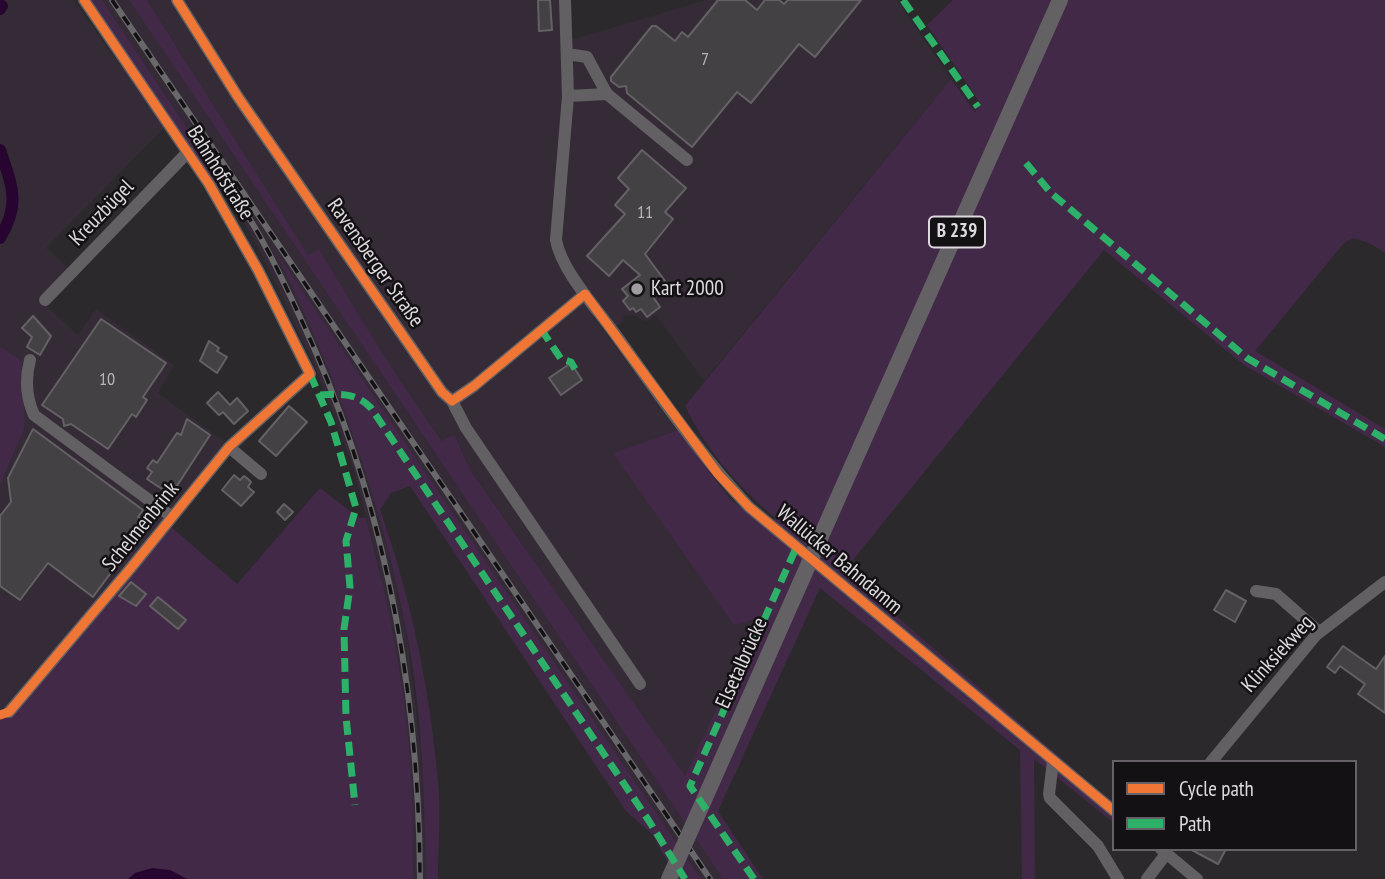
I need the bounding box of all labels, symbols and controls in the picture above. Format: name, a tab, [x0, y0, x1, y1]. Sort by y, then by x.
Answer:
house number: 7	[701, 49, 709, 71]
street label: Bahnhofstraße	[181, 121, 259, 225]
street label: Kreuzbügel	[64, 175, 140, 251]
street label: Ravensberger Straße	[321, 194, 429, 332]
house number: 11	[637, 202, 653, 224]
road number: B 239	[929, 216, 985, 248]
place label: Kart 2000	[651, 276, 724, 302]
marker: Kart 2000	[629, 281, 645, 297]
house number: 10	[99, 369, 115, 391]
street label: Schelmenbrink	[97, 477, 185, 577]
street label: Wallücker Bahndamm	[771, 500, 907, 620]
street label: Klinksiekweg	[1237, 610, 1319, 698]
street label: Elsetalbrücke	[711, 614, 773, 712]
legend	[1112, 760, 1357, 851]
text: Cycle path	[1179, 775, 1254, 802]
text: Path	[1179, 810, 1211, 837]

